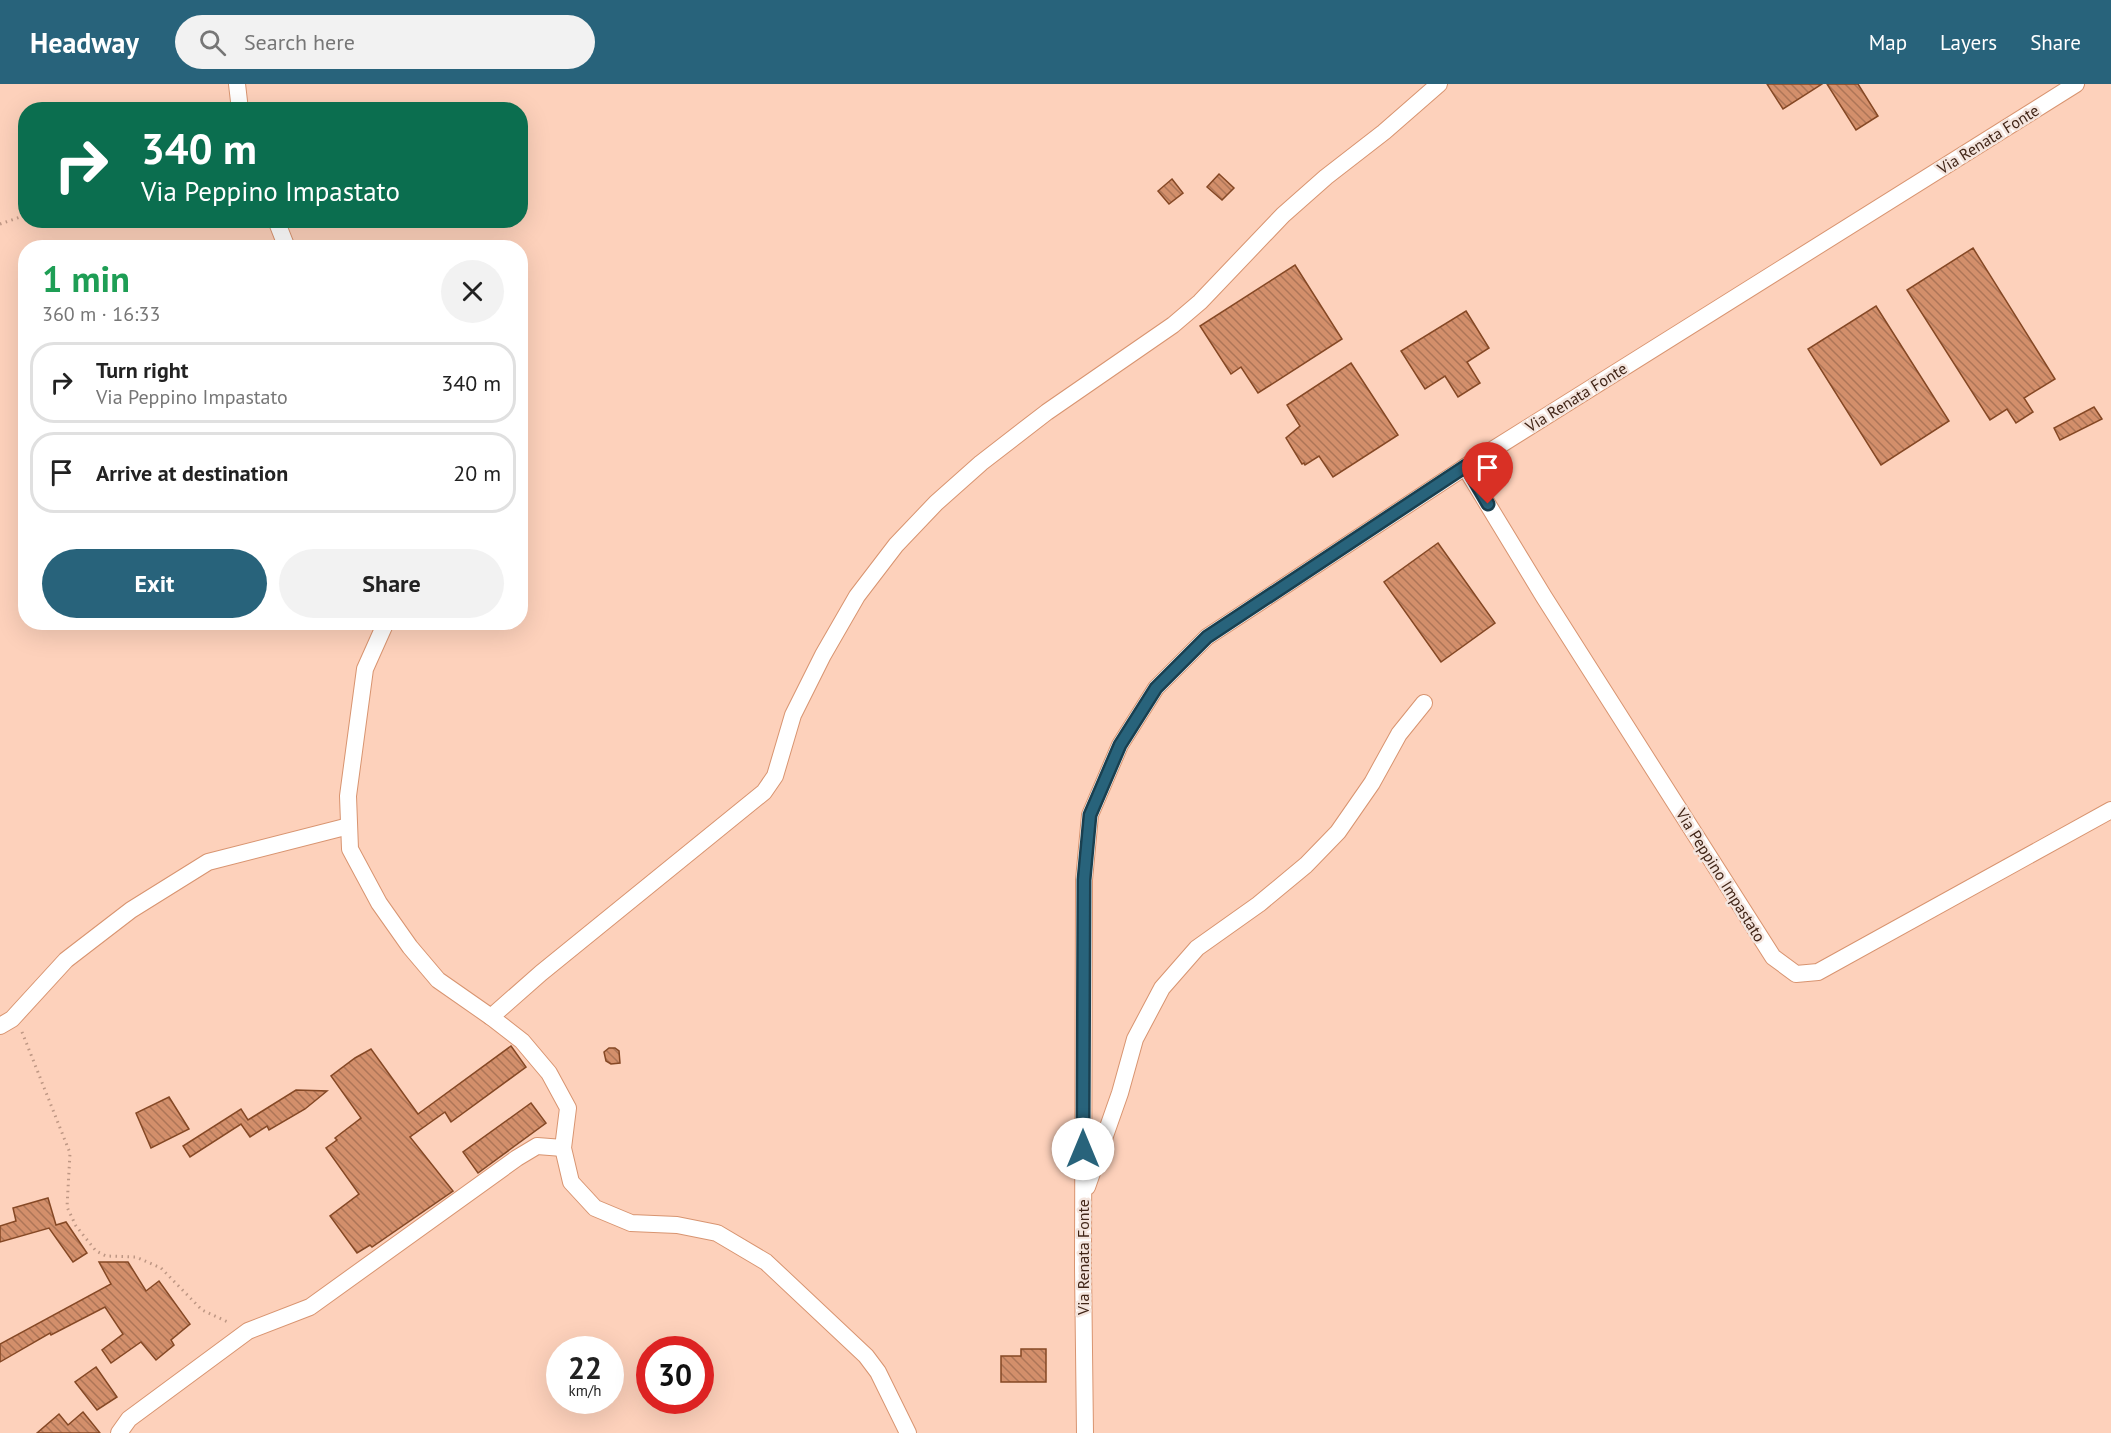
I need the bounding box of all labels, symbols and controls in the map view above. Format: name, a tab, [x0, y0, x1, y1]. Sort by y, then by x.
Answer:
search box	[175, 15, 595, 69]
text: Headway	[30, 24, 139, 61]
icon: search	[196, 26, 229, 59]
text: Search here	[244, 28, 355, 56]
text: Map	[1869, 29, 1907, 56]
text: Layers	[1940, 29, 1997, 56]
text: Share	[2030, 29, 2081, 56]
street label: Via Renata Fonte	[1933, 100, 2042, 179]
text: 340 m	[141, 121, 257, 176]
icon: right	[42, 126, 120, 204]
text: Via Peppino Impastato	[141, 174, 400, 208]
text: 1 min	[42, 255, 130, 302]
button: close	[441, 260, 504, 323]
text: 360 m · 16:33	[42, 301, 160, 327]
text: Turn right	[96, 356, 188, 384]
street label: Via Renata Fonte	[1521, 358, 1630, 437]
icon: right	[45, 366, 78, 399]
text: 340 m	[441, 369, 501, 397]
text: Via Peppino Impastato	[96, 384, 288, 410]
pin	[1462, 442, 1513, 504]
icon: arrive	[1471, 451, 1504, 484]
icon: arrive	[45, 456, 78, 489]
text: Arrive at destination	[96, 459, 288, 487]
text: 20 m	[453, 459, 501, 487]
button: Exit	[42, 549, 267, 618]
button: Share	[279, 549, 504, 618]
street label: Via Peppino Impastato	[1671, 804, 1770, 945]
position arrow	[1051, 1117, 1115, 1181]
street label: Via Renata Fonte	[1073, 1199, 1093, 1316]
speed limit sign: 30	[636, 1336, 714, 1414]
text: 22	[568, 1348, 602, 1387]
text: km/h	[569, 1381, 601, 1400]

